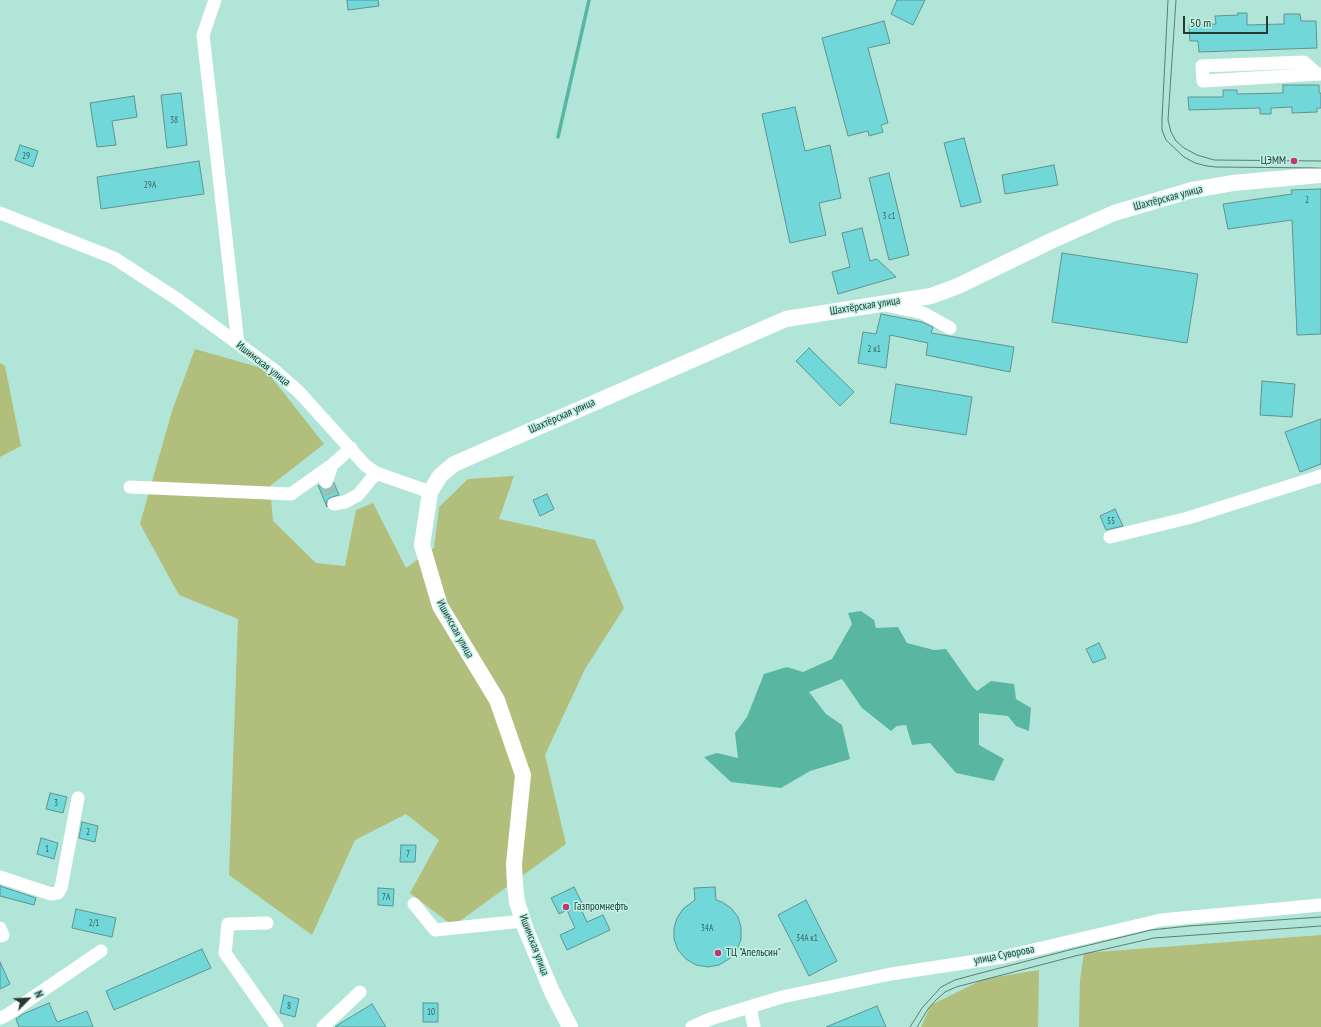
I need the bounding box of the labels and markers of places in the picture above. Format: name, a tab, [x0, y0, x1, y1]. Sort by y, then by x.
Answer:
place label: ЦЭММ	[1261, 154, 1286, 168]
marker: ЦЭММ	[1289, 156, 1299, 166]
place label: Газпромнефть	[574, 900, 628, 914]
marker: Газпромнефть	[561, 902, 571, 912]
place label: ТЦ "Апельсин"	[726, 946, 781, 960]
marker: ТЦ "Апельсин"	[713, 948, 723, 958]

